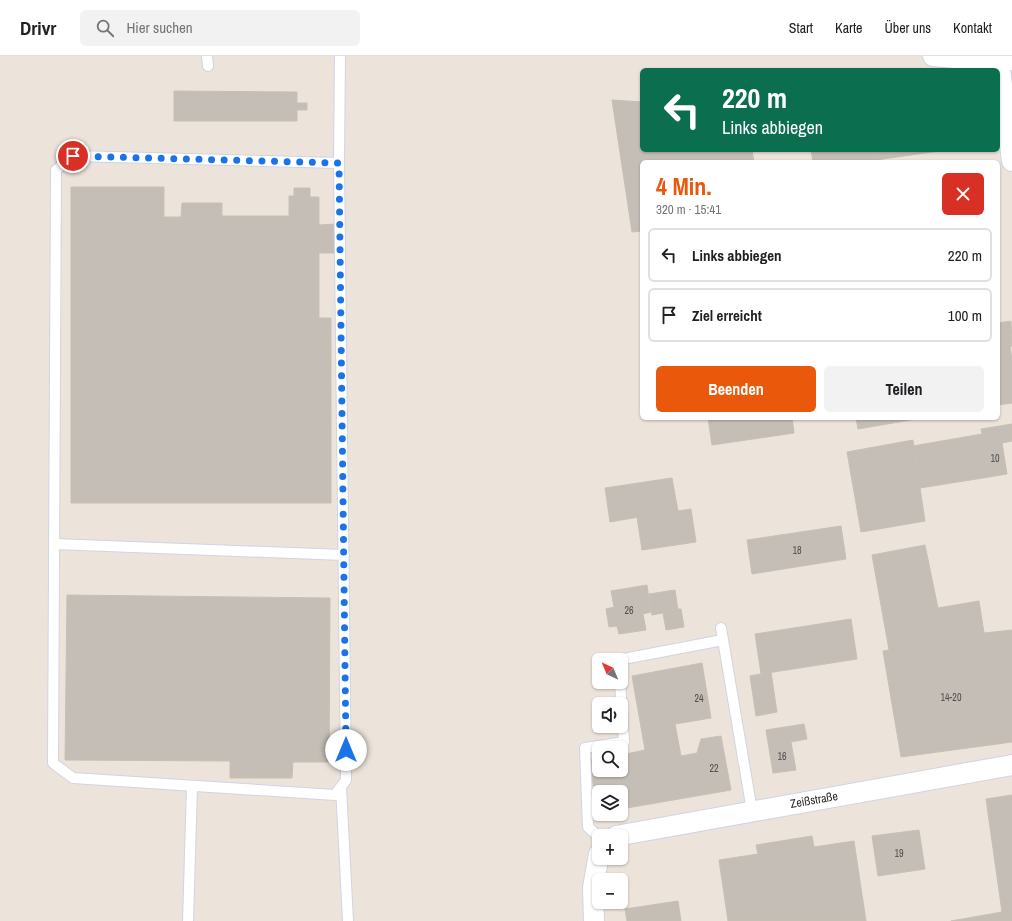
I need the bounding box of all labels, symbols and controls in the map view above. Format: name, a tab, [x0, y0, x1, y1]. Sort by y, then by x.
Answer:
search box	[80, 10, 360, 46]
text: Drivr	[20, 15, 56, 41]
icon: search	[94, 17, 116, 39]
text: Hier suchen	[126, 17, 193, 38]
text: Start	[789, 19, 813, 37]
text: Karte	[835, 19, 862, 37]
text: Über uns	[884, 19, 931, 37]
text: Kontakt	[953, 19, 992, 37]
text: 220 m	[722, 79, 787, 117]
icon: left	[656, 84, 708, 136]
text: Links abbiegen	[722, 115, 823, 140]
pin	[56, 139, 90, 173]
icon: arrive	[62, 145, 84, 167]
text: 4 Min.	[656, 170, 712, 202]
button: close	[942, 173, 984, 215]
text: 320 m · 15:41	[656, 201, 721, 218]
icon: left	[658, 244, 680, 266]
text: Links abbiegen	[692, 245, 782, 266]
text: 220 m	[948, 245, 982, 266]
icon: arrive	[658, 304, 680, 326]
text: Ziel erreicht	[692, 305, 762, 326]
text: 100 m	[948, 305, 982, 326]
button: Beenden	[656, 366, 816, 412]
button: Teilen	[824, 366, 984, 412]
house number: 10	[990, 452, 1000, 465]
house number: 18	[792, 544, 802, 557]
house number: 26	[624, 604, 634, 617]
north arrow	[592, 653, 628, 689]
map controls	[592, 653, 628, 909]
house number: 14-20	[941, 691, 962, 704]
house number: 24	[694, 692, 704, 705]
button: sound	[592, 697, 628, 733]
position arrow	[325, 729, 367, 771]
button: search	[592, 741, 628, 777]
house number: 16	[777, 750, 787, 763]
house number: 22	[709, 762, 719, 775]
button: layers	[592, 785, 628, 821]
street label: Zeißstraße	[789, 788, 839, 812]
button: +	[592, 829, 628, 865]
house number: 19	[894, 847, 904, 860]
button: −	[592, 873, 628, 909]

